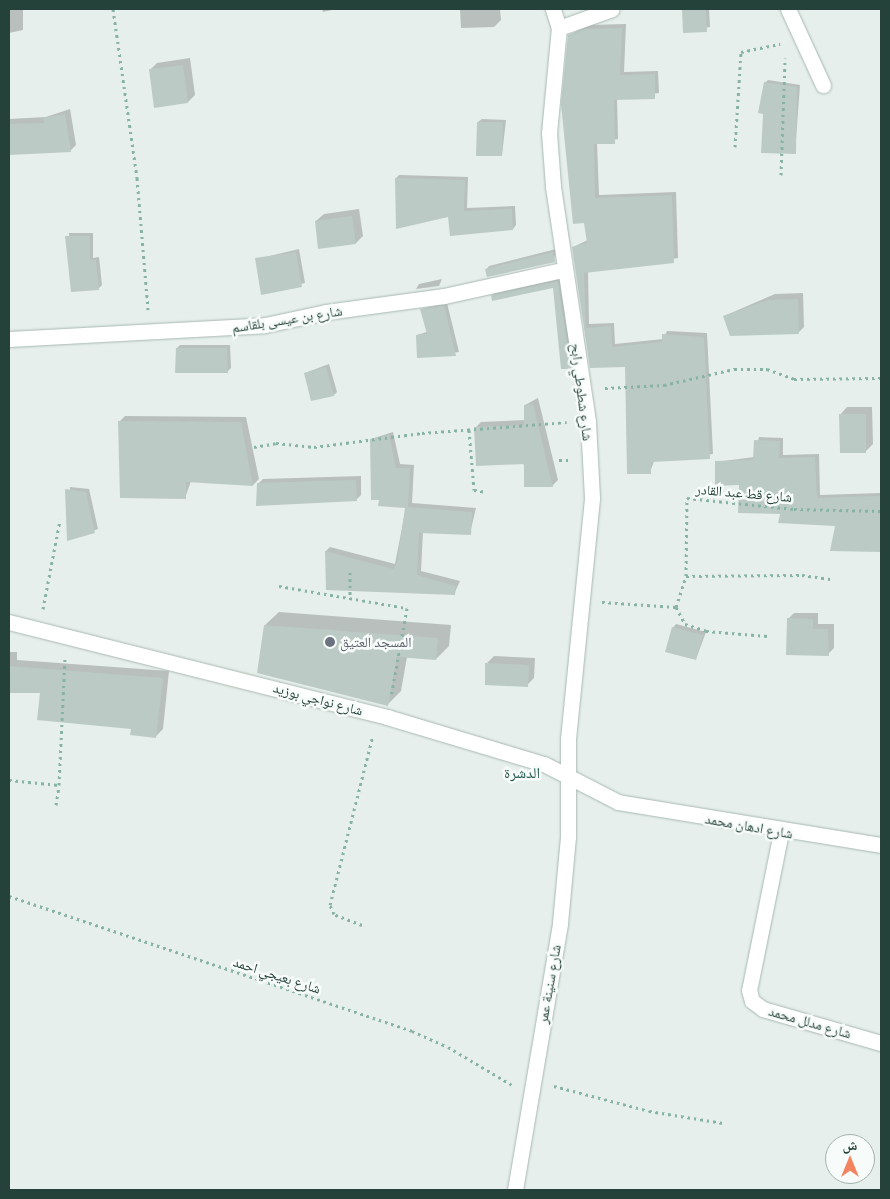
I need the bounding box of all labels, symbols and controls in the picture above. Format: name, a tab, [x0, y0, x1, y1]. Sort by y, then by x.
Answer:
street label: شارع بن عيسى بلقاسم	[230, 302, 344, 336]
street label: شارع شطوطي رابح	[568, 342, 596, 442]
street label: شارع قط عبد القادر	[695, 480, 793, 506]
place label: المسجد العتيق	[340, 634, 412, 650]
marker: المسجد العتيق	[324, 636, 336, 648]
street label: شارع نواجي بوزيد	[271, 679, 365, 719]
district label: الدشرة	[504, 764, 540, 782]
street label: شارع ادهان محمد	[704, 810, 794, 842]
street label: شارع سنينة عمر	[534, 943, 564, 1025]
street label: شارع بعيجي احمد	[231, 953, 323, 997]
street label: شارع مدلل محمد	[767, 1002, 853, 1042]
north arrow	[825, 1134, 875, 1184]
text: ش	[843, 1134, 857, 1155]

